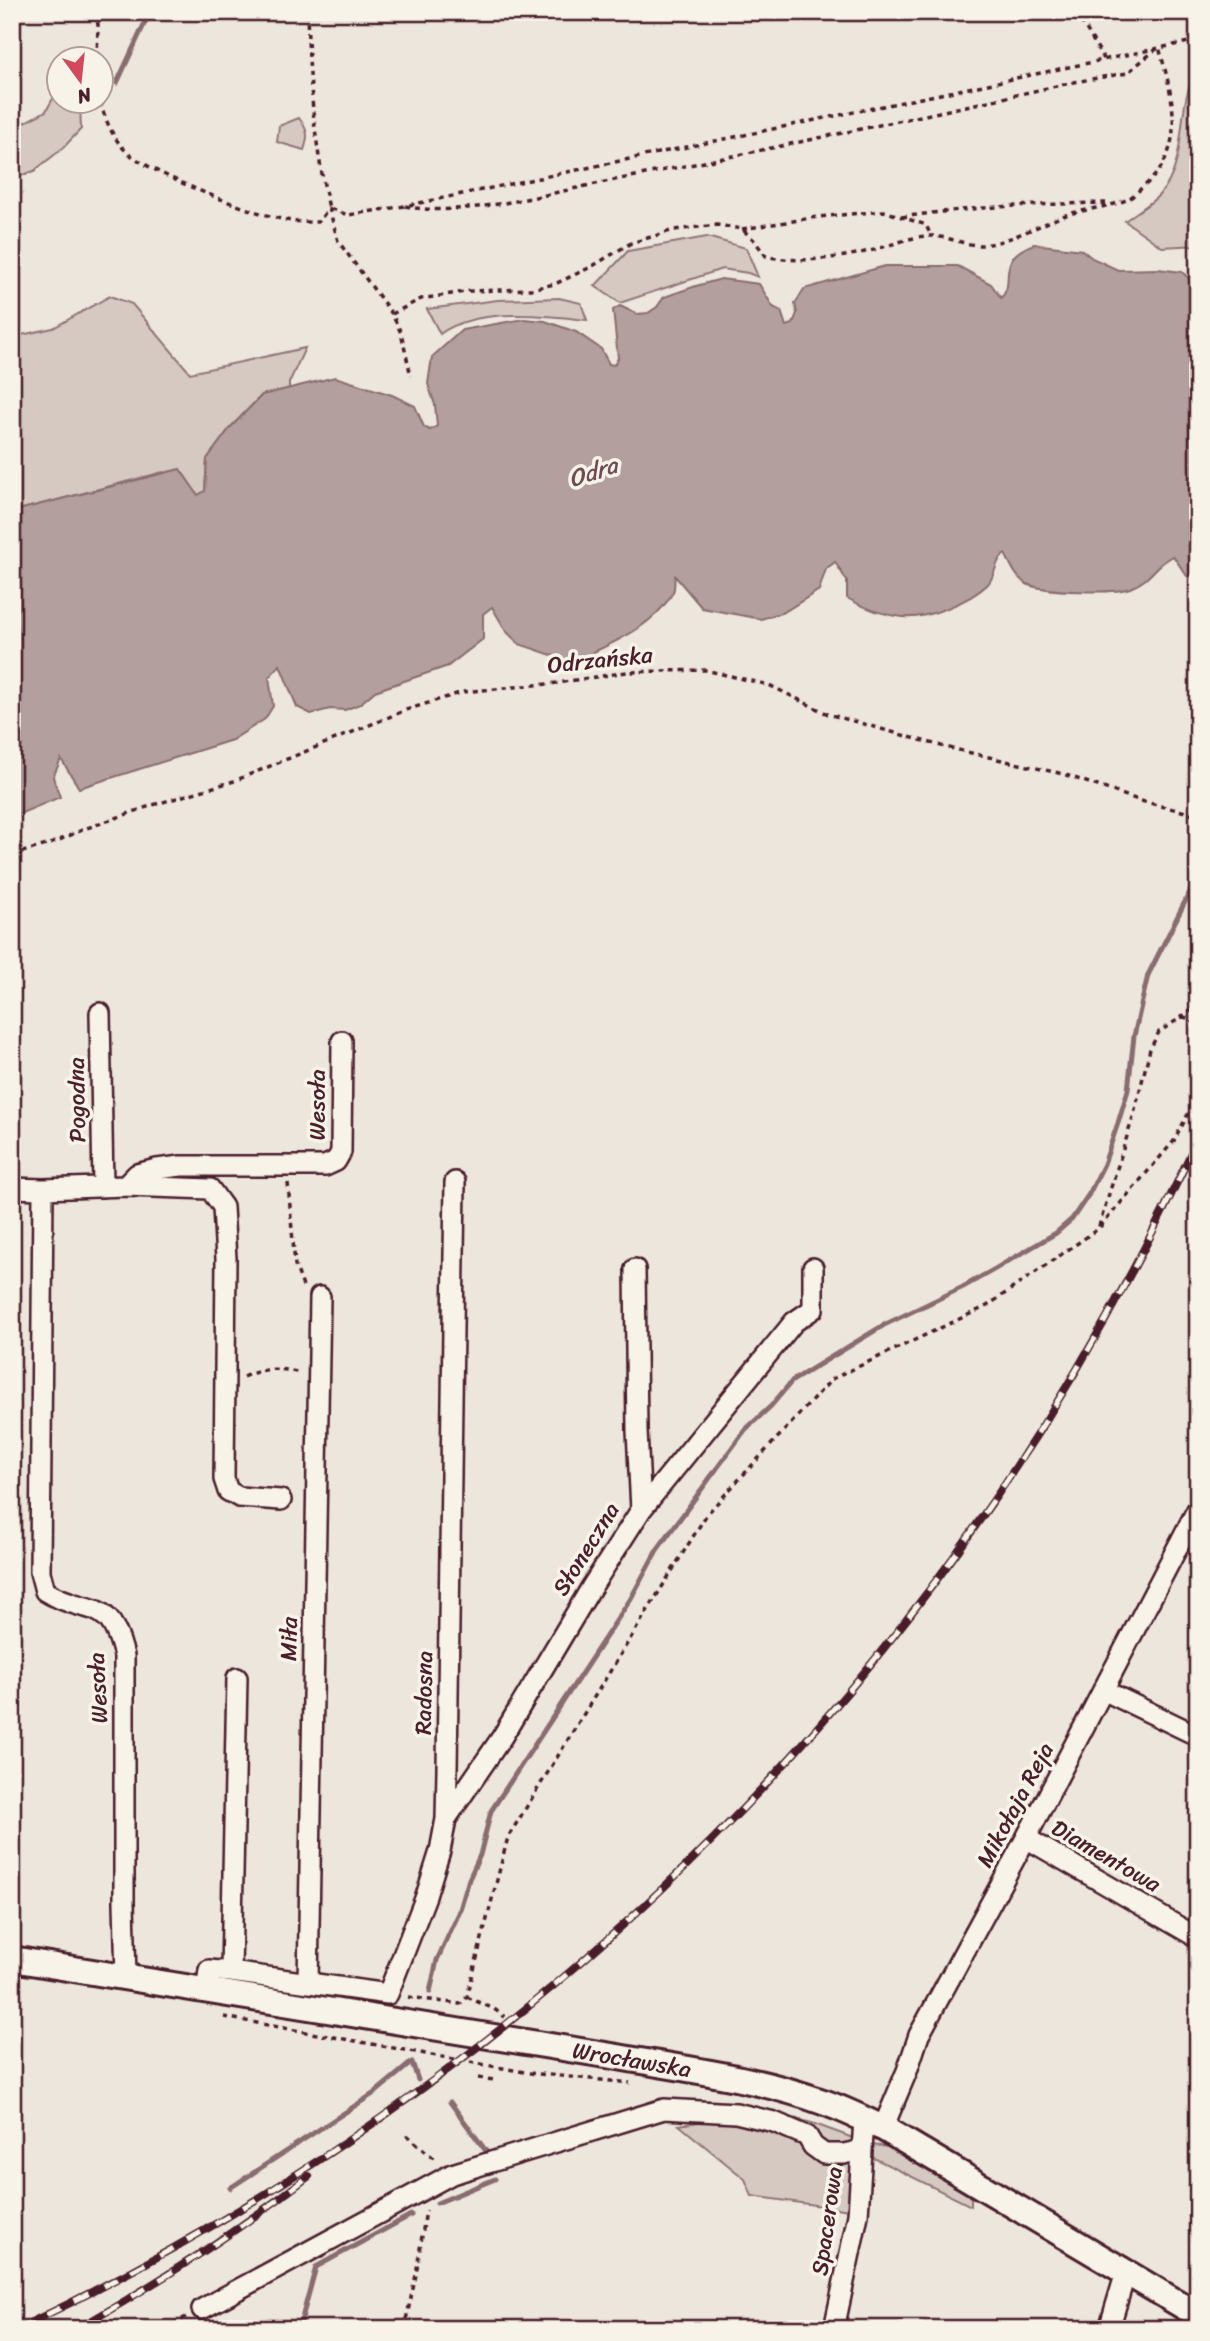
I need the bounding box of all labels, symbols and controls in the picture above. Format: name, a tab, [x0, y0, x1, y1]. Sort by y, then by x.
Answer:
north arrow	[46, 46, 116, 116]
text: N	[73, 78, 96, 114]
water label: Odra	[563, 444, 625, 500]
street label: Odrzańska	[545, 634, 655, 686]
street label: Pogodna	[56, 1057, 98, 1143]
street label: Wesoła	[297, 1069, 338, 1140]
street label: Słoneczna	[541, 1494, 631, 1604]
street label: Miła	[268, 1616, 310, 1661]
street label: Radosna	[403, 1650, 445, 1735]
street label: Wesoła	[76, 1651, 120, 1724]
street label: Mikołaja Reja	[965, 1734, 1065, 1875]
street label: Diamentowa	[1043, 1808, 1169, 1904]
street label: Wrocławska	[570, 2029, 695, 2090]
street label: Spacerowa	[799, 2164, 855, 2278]

